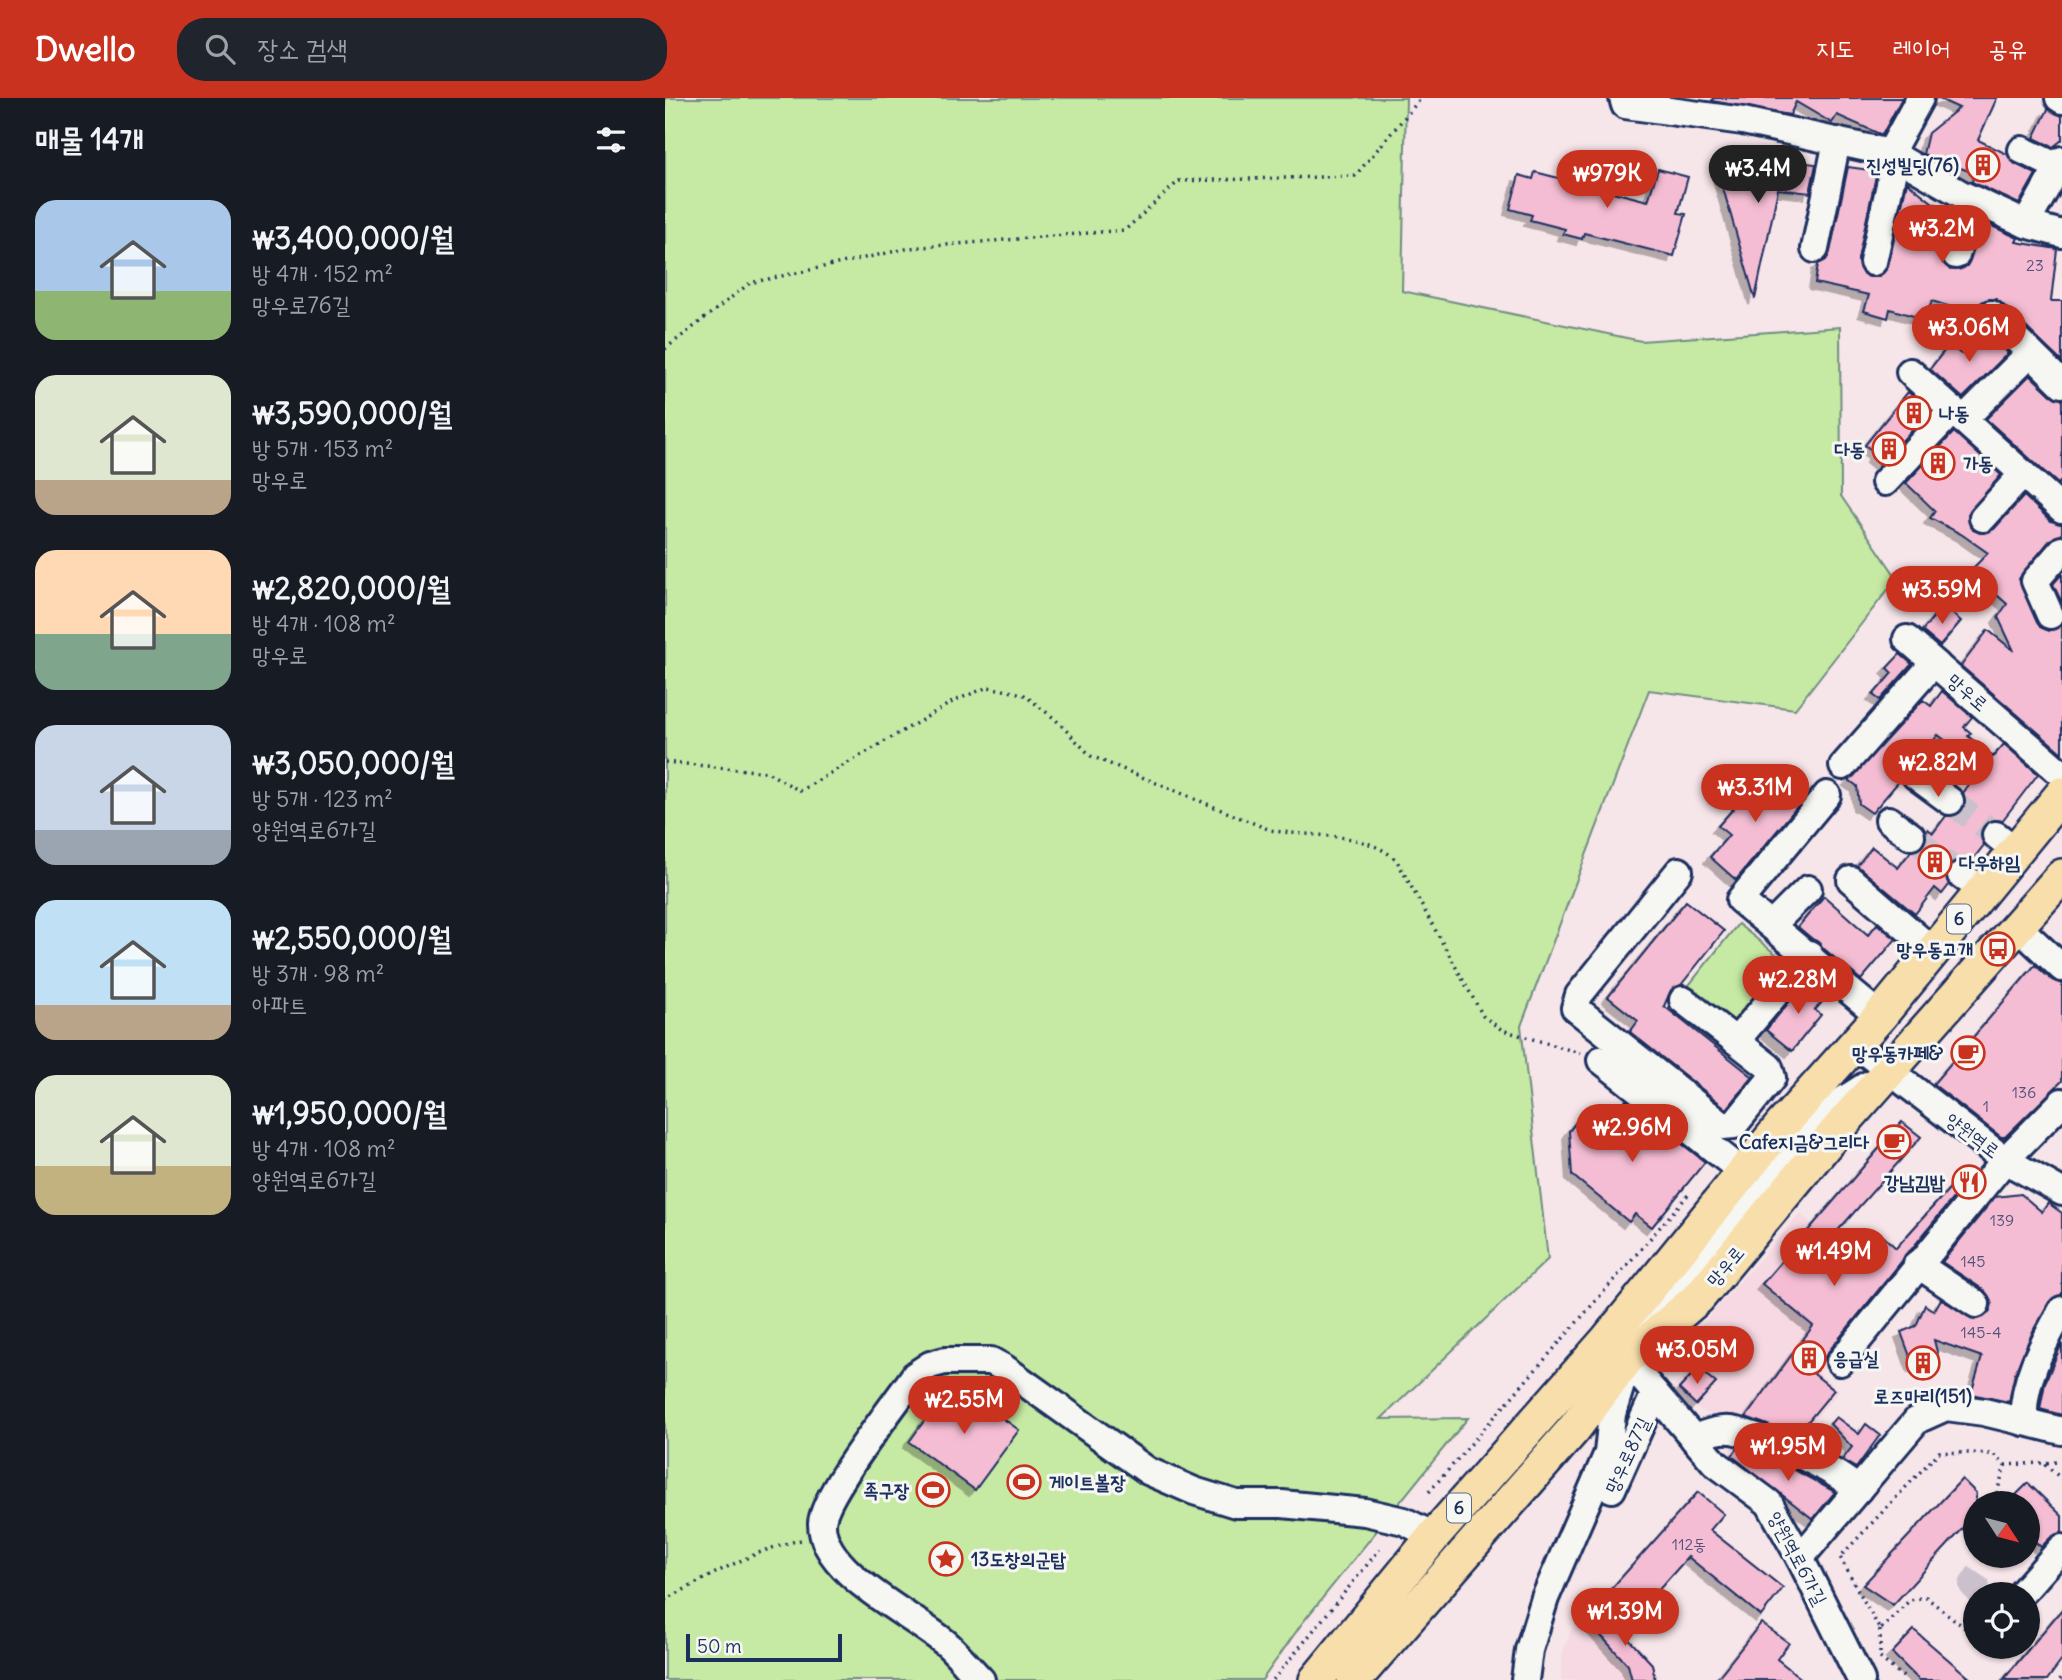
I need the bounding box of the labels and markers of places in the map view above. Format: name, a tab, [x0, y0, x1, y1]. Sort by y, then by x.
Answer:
pin: ₩3.4M	[1709, 146, 1807, 205]
building icon: 진성빌딩(76)	[1964, 146, 2002, 184]
pin: ₩979K	[1558, 150, 1656, 210]
place label: 진성빌딩(76)	[1866, 153, 1959, 177]
pin: ₩3.2M	[1893, 206, 1991, 265]
pin: ₩3.06M	[1912, 304, 2026, 364]
building icon: 나동	[1895, 394, 1933, 432]
place label: 나동	[1939, 401, 1970, 425]
building icon: 다동	[1870, 430, 1908, 468]
place label: 다동	[1834, 437, 1865, 461]
building icon: 가동	[1919, 444, 1957, 482]
place label: 가동	[1963, 451, 1994, 475]
pin: ₩3.59M	[1885, 566, 1999, 626]
pin: ₩2.82M	[1881, 740, 1995, 799]
pin: ₩3.31M	[1698, 764, 1812, 824]
building icon: 다우하임	[1916, 843, 1954, 881]
place label: 다우하임	[1959, 850, 2020, 874]
bus stop icon: 망우동고개	[1979, 930, 2017, 968]
place label: 망우동고개	[1897, 937, 1973, 961]
pin: ₩2.28M	[1741, 956, 1855, 1016]
cafe icon: 망우동카페&	[1949, 1034, 1987, 1072]
place label: 망우동카페&	[1852, 1041, 1943, 1065]
pin: ₩2.96M	[1575, 1104, 1689, 1164]
cafe icon: Cafe지금&그리다	[1875, 1123, 1913, 1161]
place label: Cafe지금&그리다	[1739, 1130, 1870, 1154]
restaurant icon: 강남김밥	[1950, 1163, 1988, 1201]
place label: 강남김밥	[1884, 1170, 1946, 1194]
pin: ₩1.49M	[1777, 1228, 1891, 1288]
pin: ₩3.05M	[1640, 1326, 1754, 1386]
building icon: 응급실	[1790, 1339, 1828, 1377]
building icon: 로즈마리(151)	[1904, 1344, 1942, 1382]
place label: 응급실	[1833, 1346, 1880, 1370]
pin: ₩2.55M	[907, 1376, 1021, 1436]
place label: 로즈마리(151)	[1874, 1384, 1972, 1408]
pin: ₩1.95M	[1731, 1424, 1845, 1483]
sports icon: 게이트볼장	[1005, 1463, 1043, 1501]
place label: 게이트볼장	[1049, 1470, 1126, 1494]
sports icon: 족구장	[914, 1471, 952, 1509]
place label: 족구장	[863, 1478, 910, 1502]
place icon: 13도창의군탑	[927, 1540, 965, 1578]
place label: 13도창의군탑	[971, 1547, 1066, 1571]
pin: ₩1.39M	[1568, 1588, 1682, 1648]

